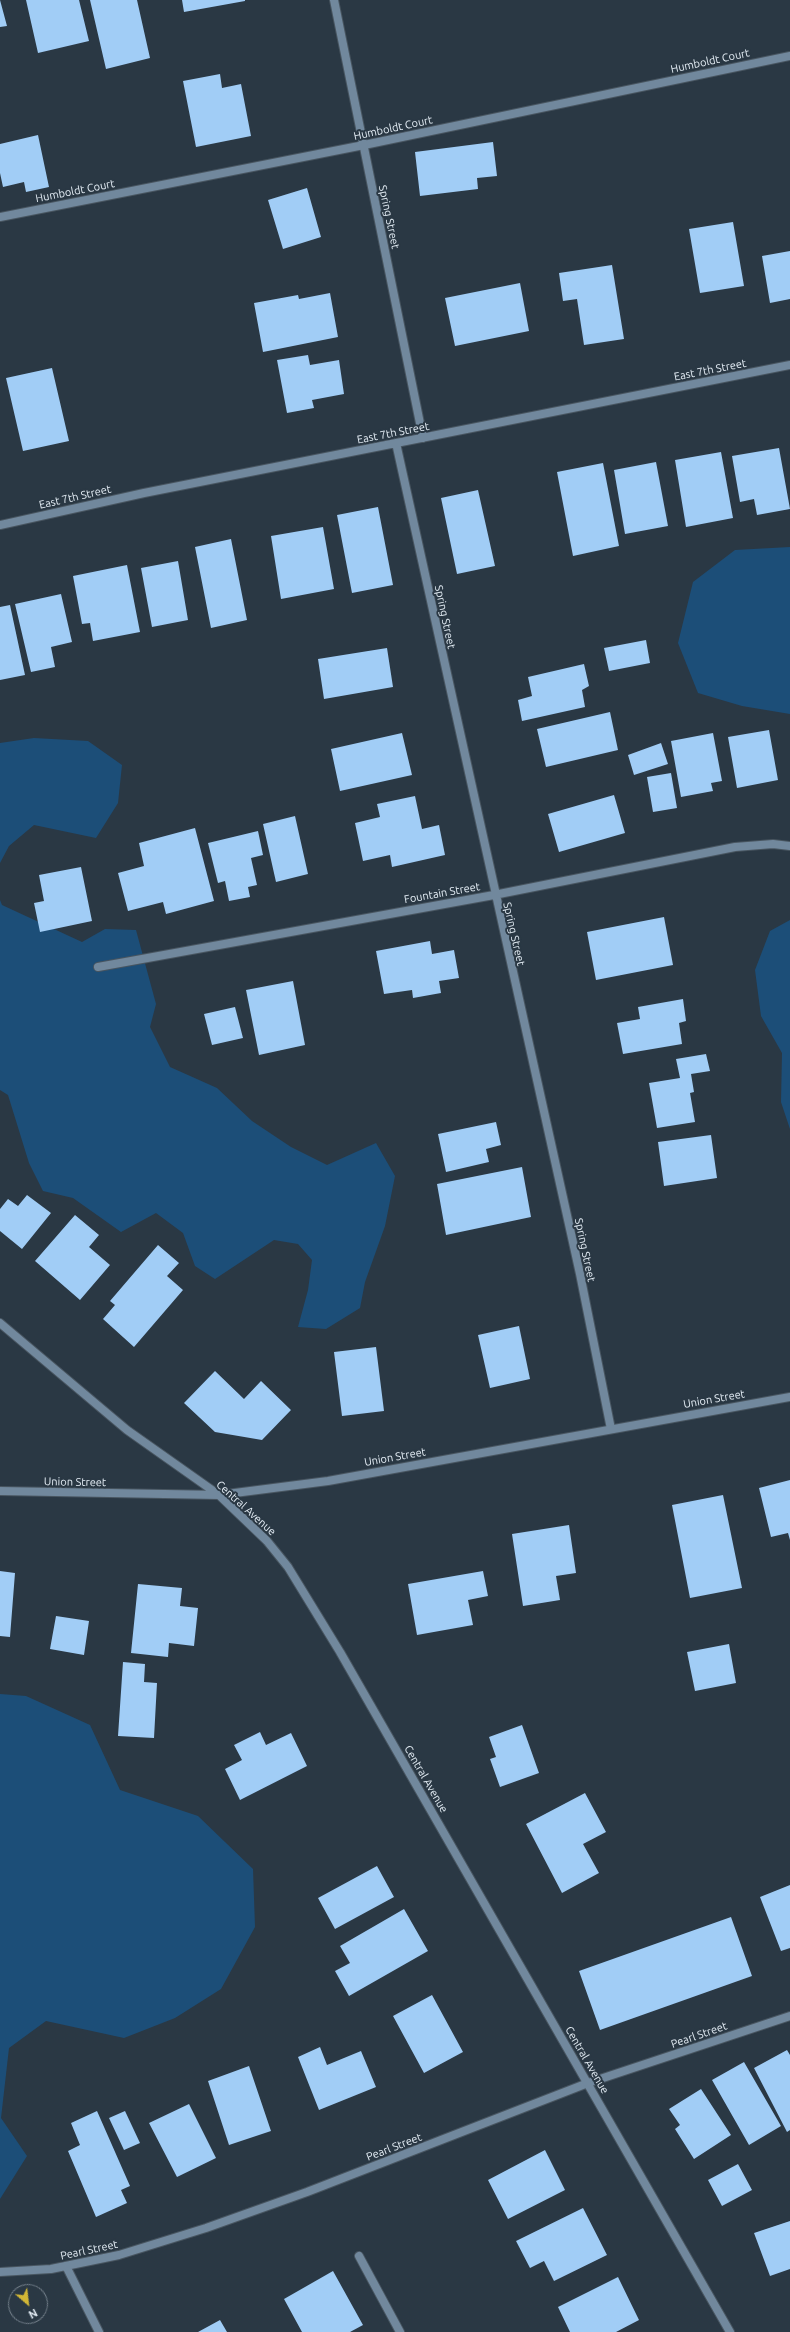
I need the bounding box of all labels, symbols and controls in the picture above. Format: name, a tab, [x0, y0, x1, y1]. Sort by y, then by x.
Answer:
street label: Humboldt Court	[669, 46, 751, 76]
street label: Humboldt Court	[352, 113, 434, 143]
street label: Humboldt Court	[34, 177, 116, 205]
street label: Spring Street	[376, 184, 402, 250]
street label: East 7th Street	[673, 357, 747, 383]
street label: East 7th Street	[356, 420, 430, 446]
street label: East 7th Street	[38, 482, 112, 512]
street label: Spring Street	[432, 584, 458, 650]
street label: Fountain Street	[403, 880, 481, 906]
street label: Spring Street	[500, 901, 528, 967]
street label: Spring Street	[572, 1217, 598, 1283]
street label: Union Street	[682, 1387, 746, 1411]
street label: Union Street	[363, 1445, 427, 1469]
street label: Union Street	[44, 1475, 106, 1489]
street label: Central Avenue	[213, 1478, 279, 1538]
street label: Central Avenue	[401, 1743, 451, 1815]
street label: Pearl Street	[669, 2019, 729, 2051]
street label: Central Avenue	[562, 2024, 612, 2096]
street label: Pearl Street	[364, 2130, 424, 2164]
street label: Pearl Street	[59, 2237, 119, 2263]
north arrow	[8, 2284, 48, 2324]
text: N	[27, 2306, 40, 2321]

